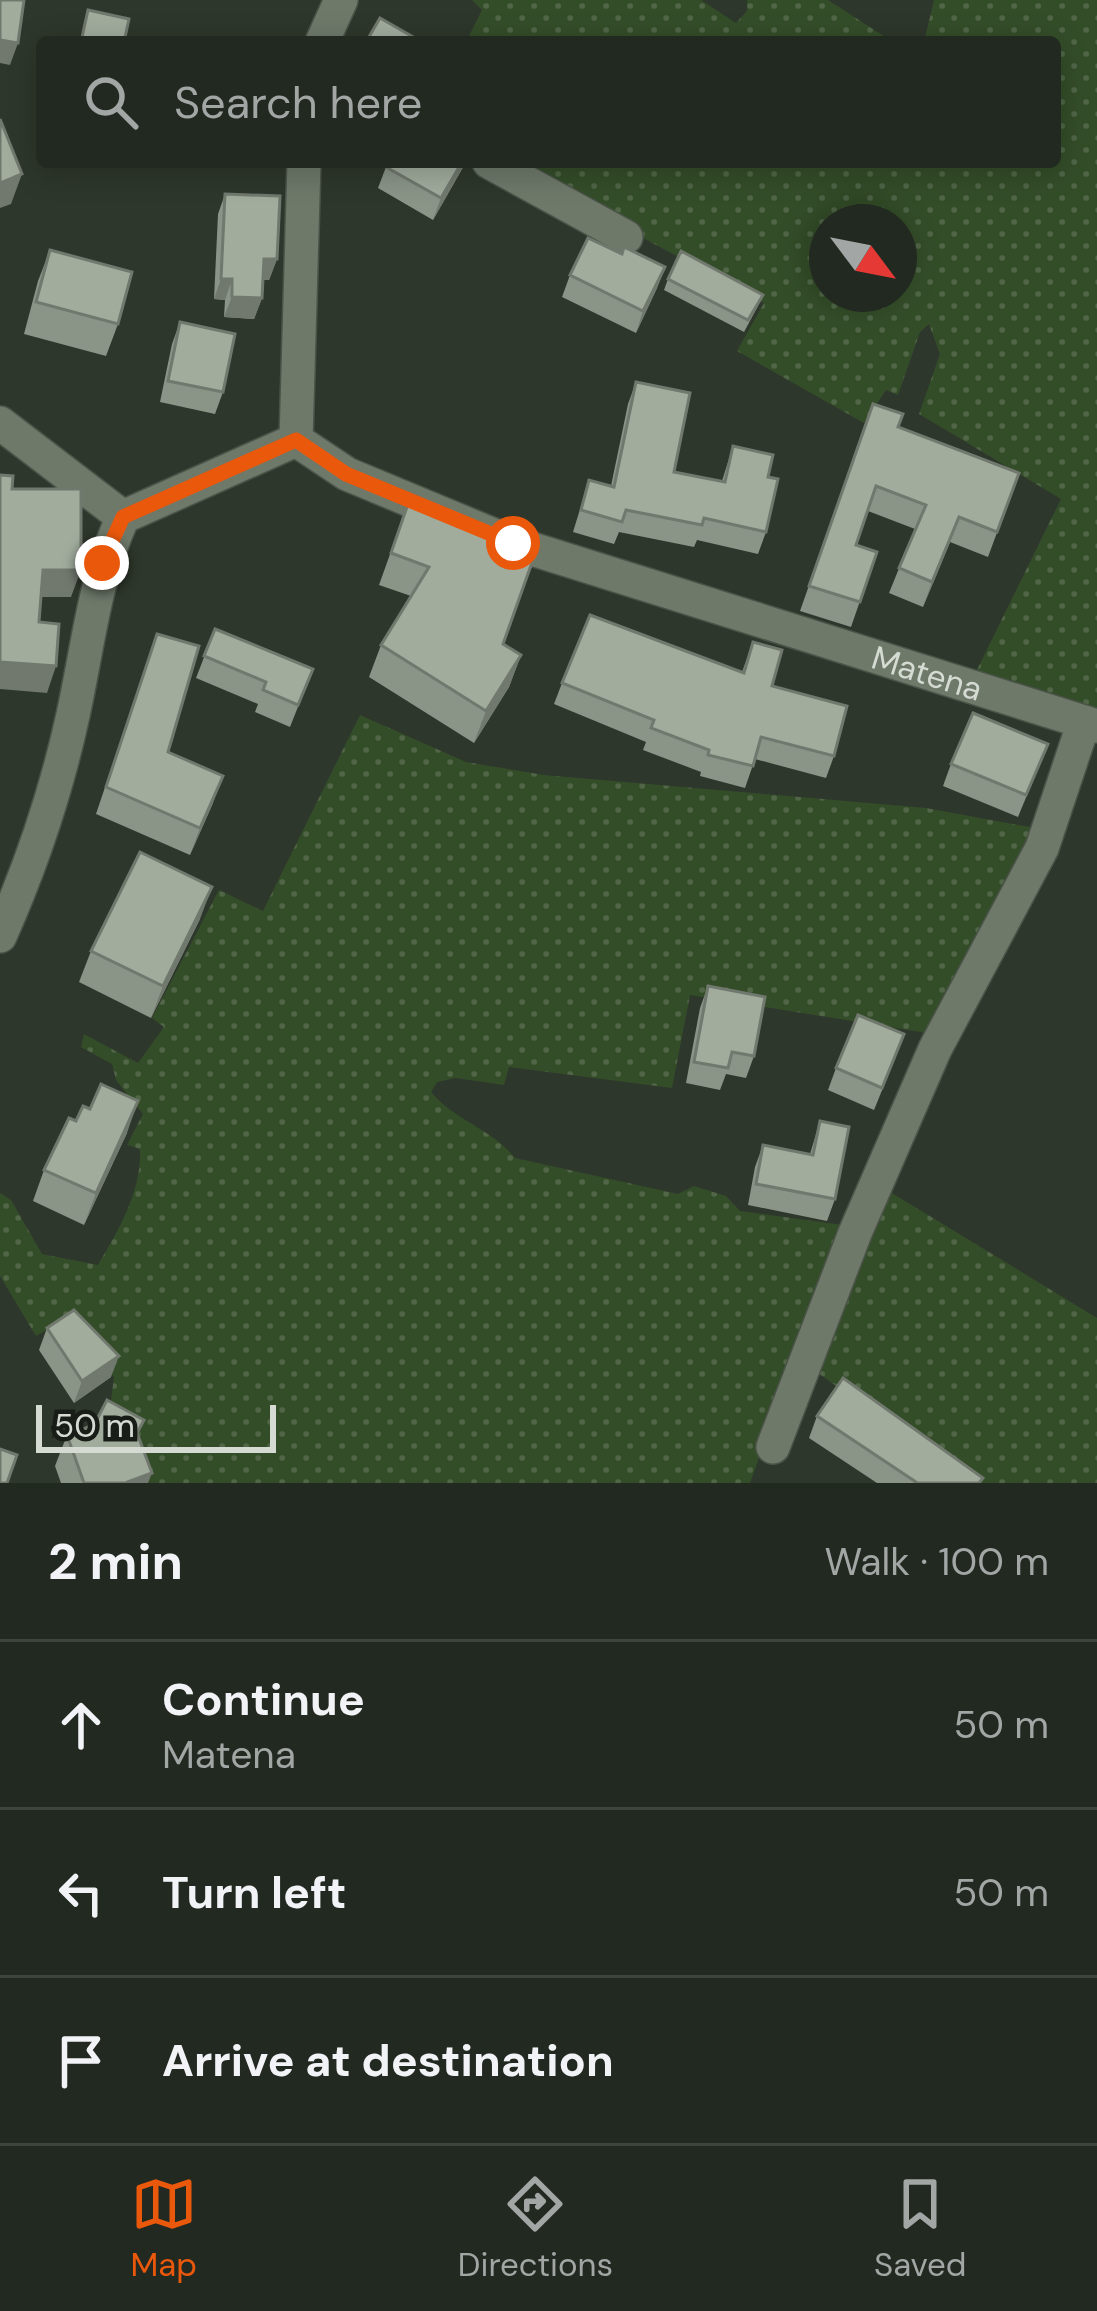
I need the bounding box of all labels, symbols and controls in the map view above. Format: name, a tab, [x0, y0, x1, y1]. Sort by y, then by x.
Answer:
search box	[36, 36, 1061, 168]
icon: search	[78, 69, 144, 135]
text: Search here	[174, 73, 422, 132]
north arrow	[809, 204, 917, 312]
route start	[486, 516, 540, 570]
route end	[75, 536, 129, 590]
street label: Matena	[866, 636, 987, 711]
scale bar	[36, 1399, 276, 1452]
text: 50 m	[54, 1404, 135, 1447]
text: 2 min	[48, 1528, 183, 1595]
text: Walk · 100 m	[824, 1536, 1049, 1587]
text: Continue	[162, 1670, 365, 1729]
icon: ahead	[48, 1692, 114, 1758]
text: 50 m	[953, 1699, 1049, 1750]
text: Matena	[162, 1729, 296, 1780]
icon: left	[48, 1860, 114, 1926]
text: Turn left	[162, 1863, 346, 1922]
text: 50 m	[953, 1867, 1049, 1918]
icon: arrive	[48, 2028, 114, 2094]
text: Arrive at destination	[162, 2031, 614, 2090]
tab: Map	[130, 2171, 197, 2286]
tab: Directions	[458, 2171, 613, 2286]
tab: Saved	[874, 2171, 967, 2286]

